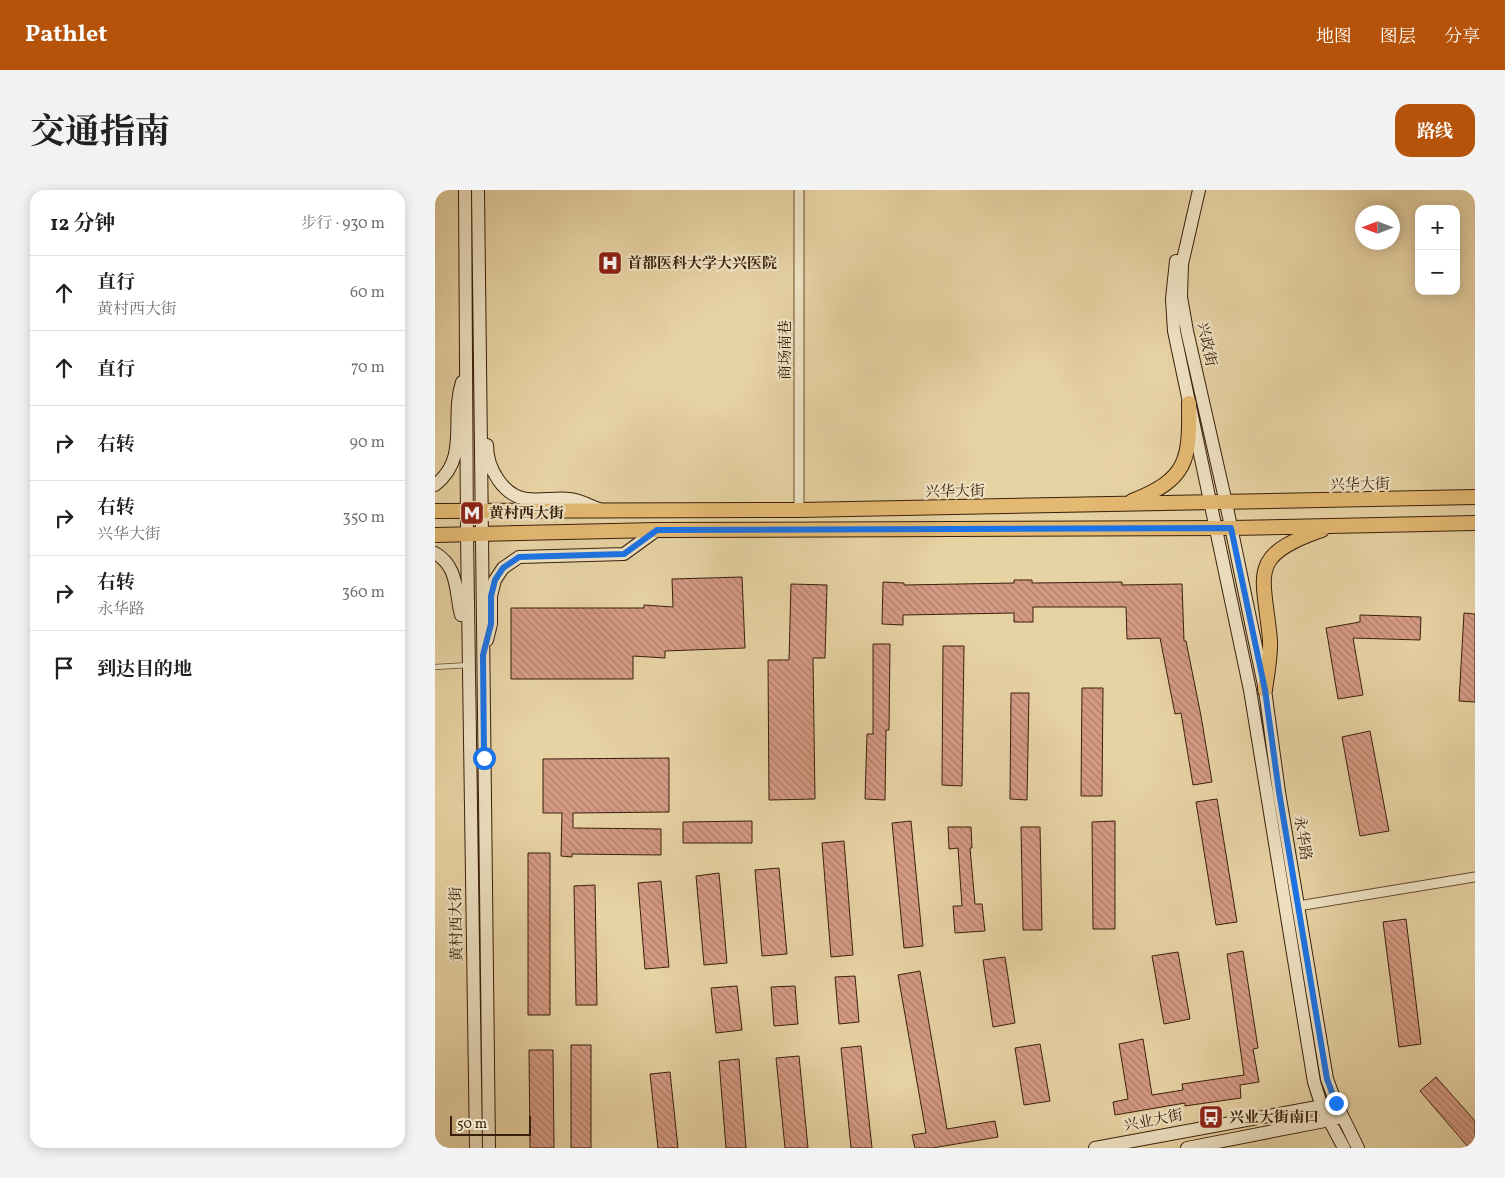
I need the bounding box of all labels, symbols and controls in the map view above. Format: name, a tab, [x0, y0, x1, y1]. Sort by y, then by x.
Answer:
text: Pathlet	[25, 18, 107, 52]
text: 地图	[1316, 25, 1352, 50]
text: 图层	[1380, 25, 1416, 50]
text: 分享	[1444, 25, 1480, 50]
button: 路线	[1395, 104, 1475, 157]
text: 交通指南	[30, 110, 170, 158]
north arrow	[1355, 205, 1400, 250]
map controls	[1415, 205, 1460, 295]
button: +	[1415, 205, 1460, 250]
text: 12 分钟	[50, 210, 116, 239]
text: 步行 · 930 m	[301, 213, 385, 235]
hospital icon: 首都医科大学大兴医院	[597, 250, 623, 276]
button: −	[1415, 250, 1460, 295]
place label: 首都医科大学大兴医院	[627, 254, 777, 275]
text: 直行	[97, 270, 135, 296]
icon: ahead	[50, 279, 78, 307]
text: 60 m	[350, 282, 385, 304]
text: 黄村西大街	[97, 299, 177, 321]
street label: 商场南巷	[776, 320, 797, 380]
street label: 兴政街	[1191, 320, 1220, 369]
icon: ahead	[50, 354, 78, 382]
text: 直行	[97, 357, 135, 383]
text: 70 m	[351, 357, 385, 379]
icon: right	[50, 429, 78, 457]
text: 右转	[97, 432, 135, 458]
text: 90 m	[349, 432, 385, 454]
street label: 兴华大街	[1330, 474, 1390, 497]
street label: 兴华大街	[925, 481, 985, 504]
text: 右转	[97, 495, 135, 521]
metro station icon: 黄村西大街	[459, 500, 485, 526]
icon: right	[50, 504, 78, 532]
place label: 黄村西大街	[489, 504, 564, 525]
text: 350 m	[342, 507, 385, 529]
text: 兴华大街	[97, 524, 161, 546]
text: 右转	[97, 570, 135, 596]
icon: right	[50, 579, 78, 607]
text: 360 m	[342, 582, 385, 604]
text: 永华路	[97, 599, 145, 621]
icon: arrive	[50, 654, 78, 682]
text: 到达目的地	[97, 657, 192, 683]
route start	[473, 747, 496, 770]
street label: 永华路	[1288, 814, 1315, 862]
street label: 黄村西大街	[446, 886, 469, 962]
route end	[1325, 1092, 1348, 1115]
bus stop icon: 兴业大街南口	[1198, 1104, 1224, 1130]
street label: 兴业大街	[1122, 1105, 1185, 1138]
place label: 兴业大街南口	[1229, 1108, 1319, 1129]
scale bar	[450, 1113, 531, 1136]
text: 50 m	[457, 1115, 487, 1134]

